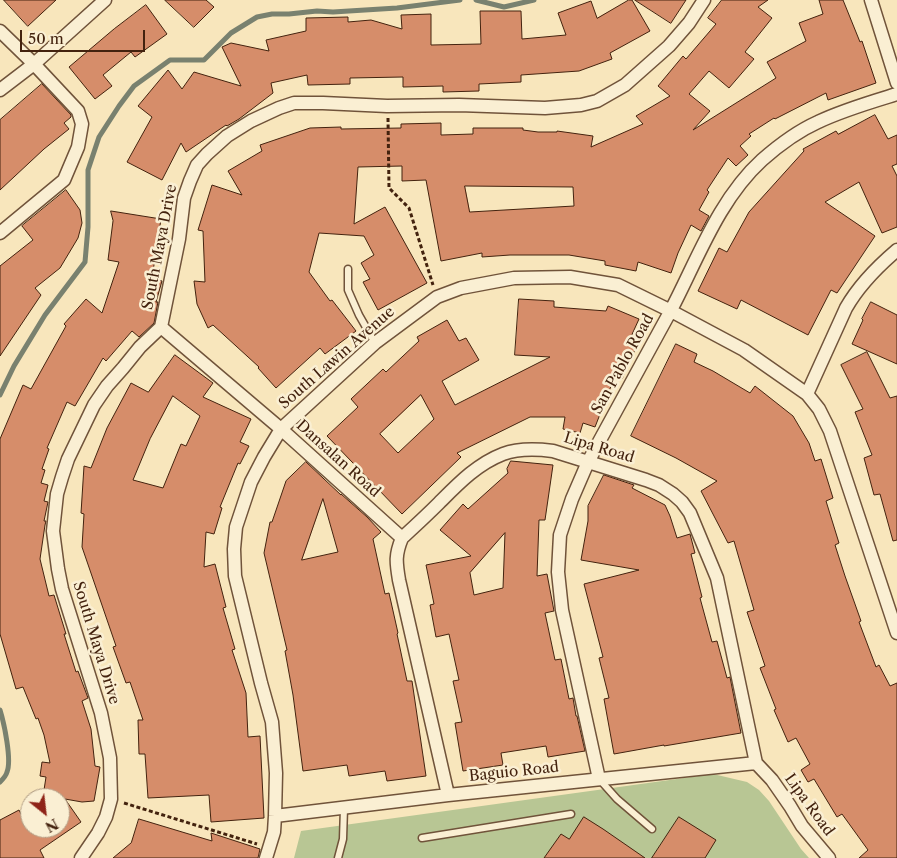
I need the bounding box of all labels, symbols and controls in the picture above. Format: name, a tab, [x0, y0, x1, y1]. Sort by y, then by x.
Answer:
scale bar	[22, 20, 148, 52]
text: 50 m	[28, 29, 64, 48]
street label: South Maya Drive	[139, 183, 181, 311]
street label: South Lawin Avenue	[276, 303, 398, 413]
street label: San Pablo Road	[588, 311, 658, 417]
street label: Dansalan Road	[292, 417, 384, 501]
street label: Lipa Road	[562, 429, 636, 467]
street label: South Maya Drive	[69, 579, 123, 707]
street label: Baguio Road	[468, 758, 560, 786]
street label: Lipa Road	[780, 770, 838, 840]
north arrow	[20, 788, 70, 838]
text: N	[42, 814, 61, 836]

